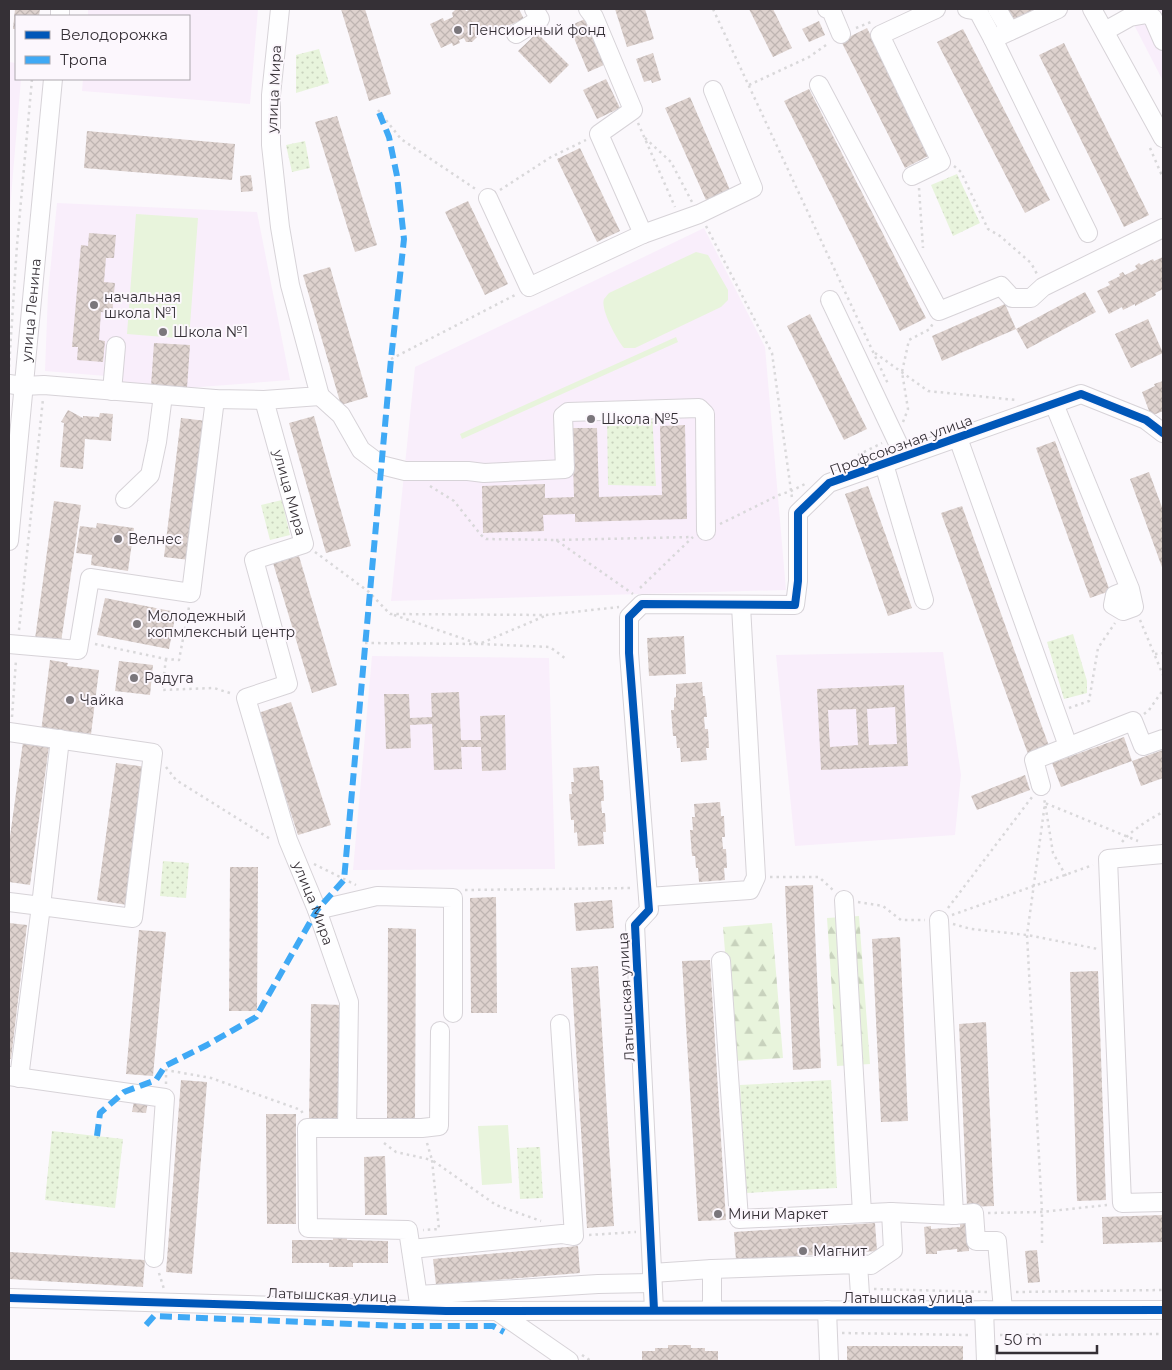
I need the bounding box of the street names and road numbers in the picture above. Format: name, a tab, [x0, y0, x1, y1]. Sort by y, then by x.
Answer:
street label: улица Мира	[263, 44, 285, 135]
street label: улица Ленина	[17, 258, 45, 364]
street label: Профсоюзная улица	[827, 411, 975, 479]
street label: улица Мира	[269, 447, 310, 537]
street label: улица Мира	[289, 858, 338, 947]
street label: Латышская улица	[614, 932, 638, 1062]
street label: Латышская улица	[267, 1284, 397, 1306]
street label: Латышская улица	[843, 1289, 973, 1307]

